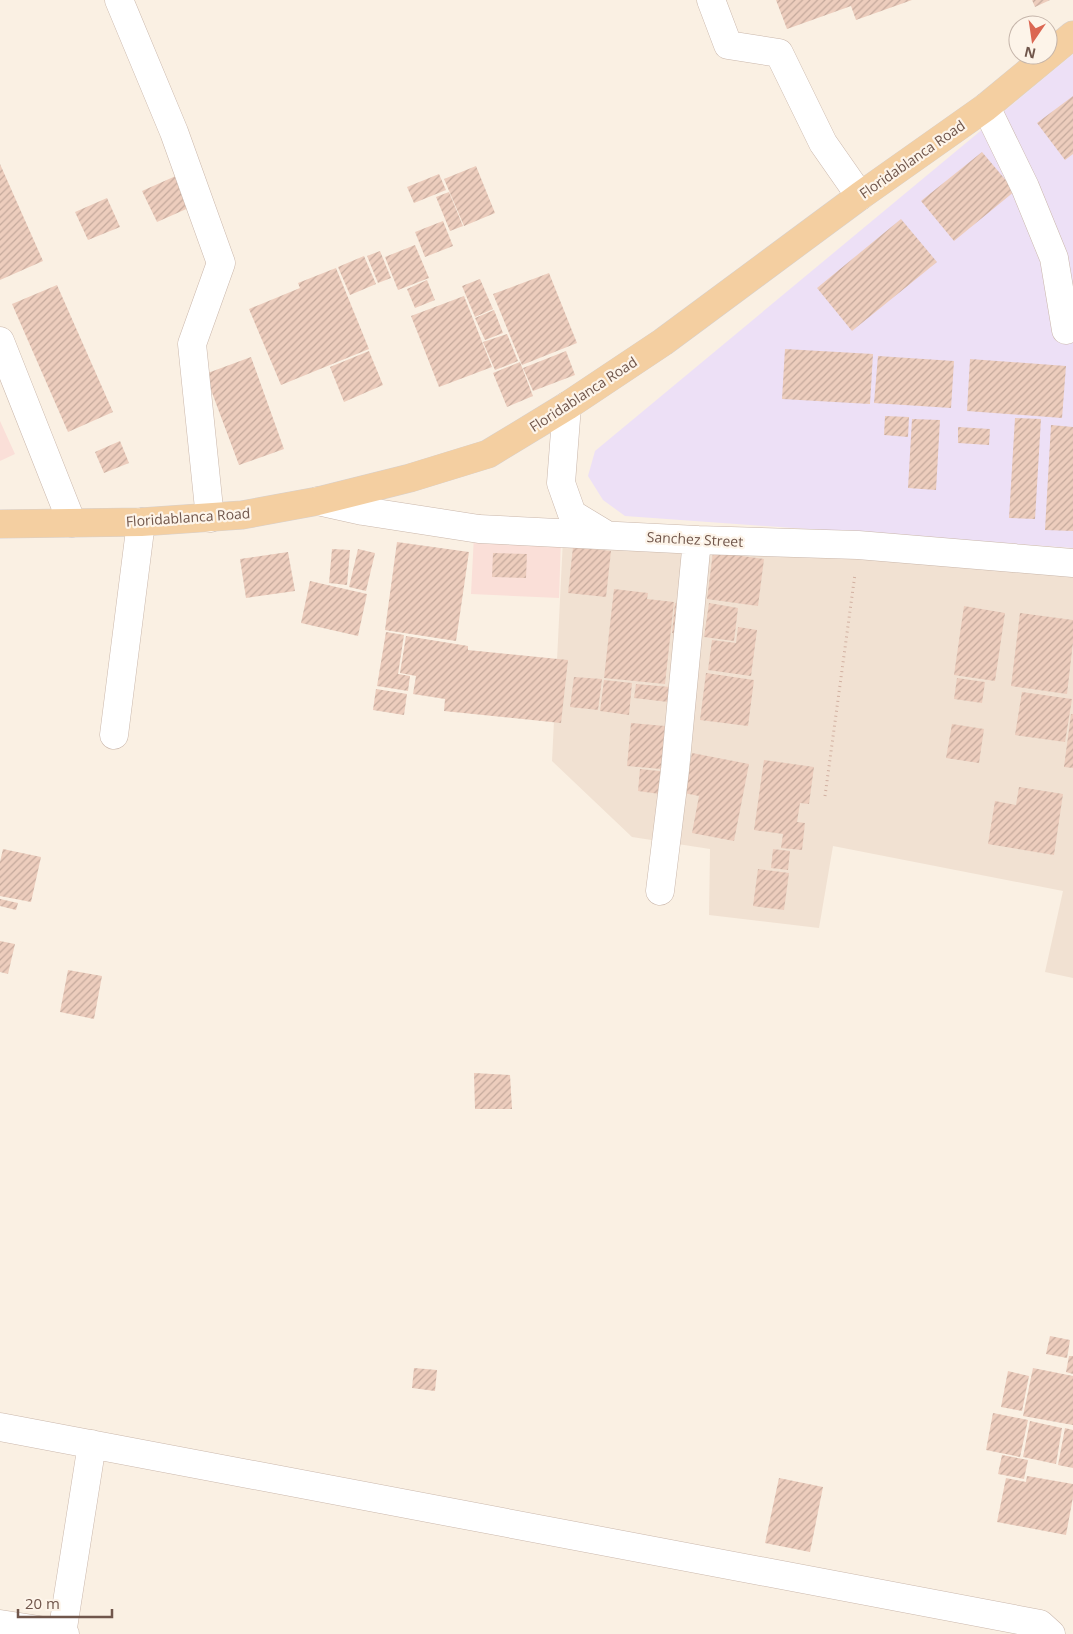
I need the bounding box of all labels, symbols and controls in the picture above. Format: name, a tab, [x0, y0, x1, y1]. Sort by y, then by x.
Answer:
north arrow	[1008, 15, 1058, 65]
text: N	[1022, 43, 1038, 64]
street label: Floridablanca Road	[855, 115, 969, 203]
street label: Floridablanca Road	[526, 352, 640, 436]
street label: Floridablanca Road	[125, 503, 251, 531]
street label: Sanchez Street	[646, 527, 744, 551]
scale bar	[18, 1586, 111, 1618]
text: 20 m	[25, 1593, 60, 1613]

